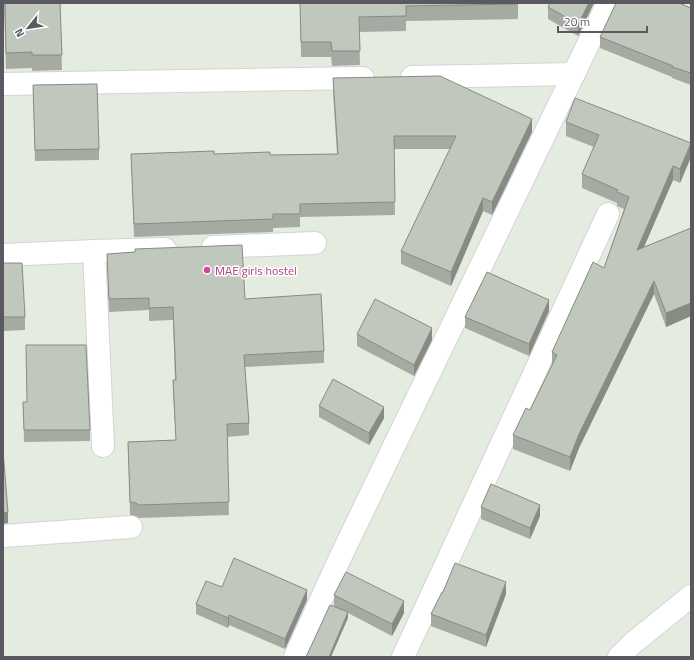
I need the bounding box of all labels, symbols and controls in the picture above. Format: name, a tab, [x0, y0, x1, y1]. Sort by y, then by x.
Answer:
north arrow	[8, 8, 48, 48]
scale bar	[558, 8, 647, 34]
text: 20 m	[564, 12, 590, 31]
text: N	[11, 26, 28, 40]
place label: MAE girls hostel	[215, 261, 297, 280]
marker: MAE girls hostel	[202, 265, 212, 275]

